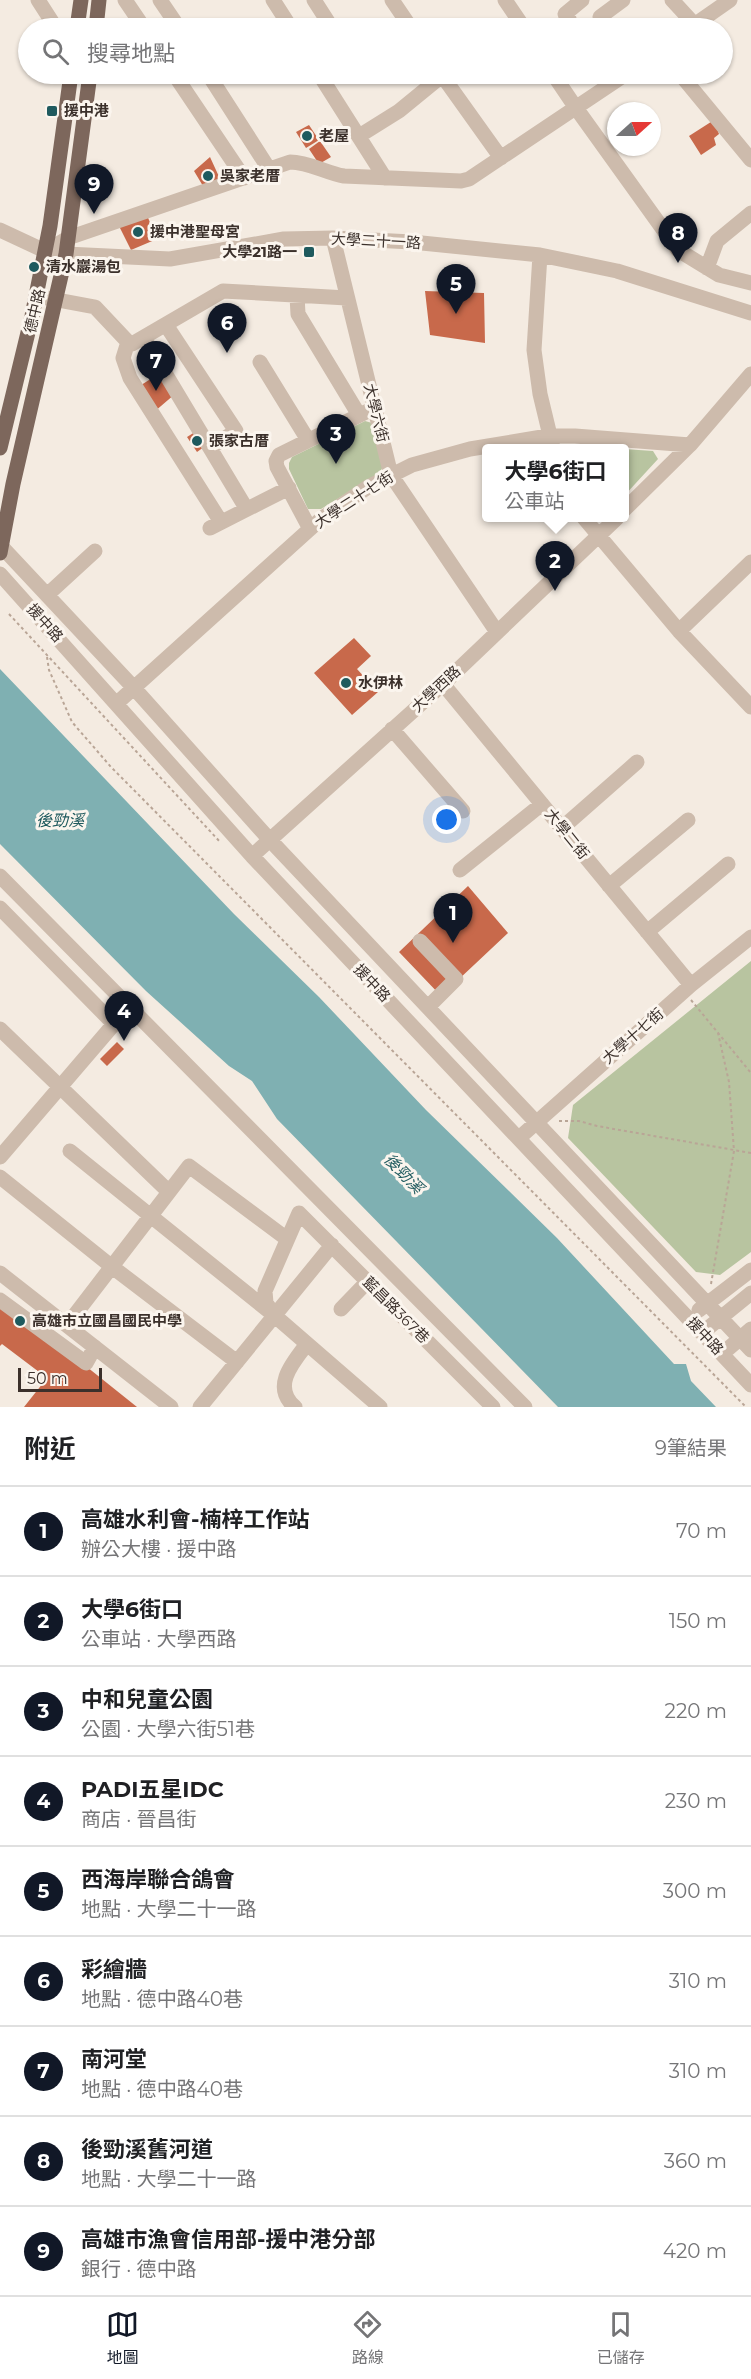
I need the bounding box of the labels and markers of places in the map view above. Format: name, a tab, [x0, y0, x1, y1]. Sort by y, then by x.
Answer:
place label: 援中港	[64, 101, 109, 120]
marker: 援中港	[45, 104, 59, 118]
place label: 老屋	[319, 126, 349, 145]
marker: 老屋	[300, 129, 314, 143]
pin: 9	[74, 164, 113, 214]
place label: 吳家老厝	[220, 166, 280, 185]
marker: 吳家老厝	[201, 169, 215, 183]
pin: 8	[658, 214, 698, 263]
place label: 援中港聖母宮	[150, 222, 240, 241]
marker: 援中港聖母宮	[131, 225, 145, 239]
place label: 大學21路一	[222, 242, 297, 261]
marker: 大學21路一	[302, 245, 316, 259]
place label: 清水巖湯包	[46, 257, 121, 276]
marker: 清水巖湯包	[27, 260, 41, 274]
pin: 5	[436, 264, 476, 314]
pin: 6	[208, 304, 246, 353]
pin: 7	[136, 342, 176, 391]
pin: 3	[316, 414, 356, 464]
place label: 張家古厝	[209, 431, 269, 450]
marker: 張家古厝	[190, 434, 204, 448]
pin: 2	[536, 542, 574, 591]
place label: 水伊林	[358, 673, 403, 692]
marker: 水伊林	[339, 676, 353, 690]
pin: 1	[434, 894, 472, 943]
pin: 4	[104, 992, 144, 1041]
place label: 高雄市立國昌國民中學	[32, 1311, 182, 1330]
marker: 高雄市立國昌國民中學	[13, 1314, 27, 1328]

